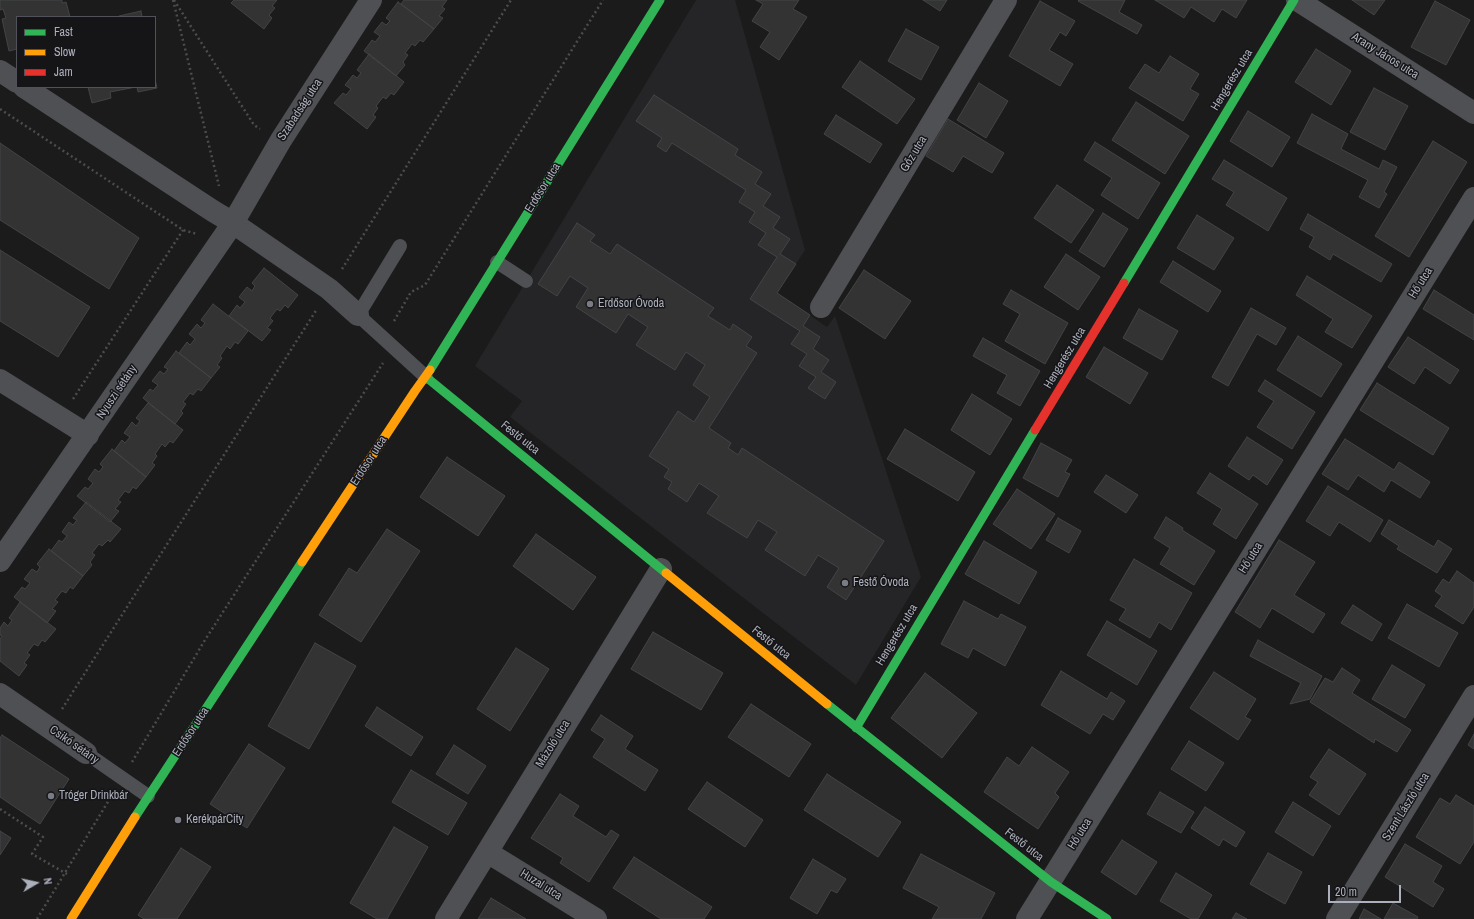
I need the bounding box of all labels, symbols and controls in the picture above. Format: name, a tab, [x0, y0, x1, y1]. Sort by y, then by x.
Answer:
legend	[16, 16, 156, 88]
text: Fast	[54, 24, 73, 40]
street label: Arany János utca	[1349, 30, 1421, 82]
text: Slow	[54, 44, 75, 60]
street label: Hengerész utca	[1208, 47, 1256, 113]
text: Jam	[54, 64, 73, 80]
street label: Szabadság utca	[275, 76, 325, 144]
street label: Gőz utca	[898, 133, 930, 175]
street label: Erdősor utca	[522, 161, 564, 215]
street label: Hő utca	[1406, 265, 1436, 301]
place label: Erdősor Óvoda	[598, 297, 664, 311]
marker: Erdősor Óvoda	[585, 299, 595, 309]
street label: Hengerész utca	[1041, 325, 1089, 391]
street label: Nyuszi sétány	[94, 362, 140, 422]
street label: Festő utca	[498, 418, 542, 458]
street label: Erdősor utca	[348, 434, 390, 488]
street label: Hő utca	[1236, 540, 1266, 576]
place label: Festő Óvoda	[853, 576, 909, 590]
marker: Festő Óvoda	[840, 578, 850, 588]
street label: Hengerész utca	[873, 602, 921, 668]
street label: Festő utca	[749, 623, 793, 663]
street label: Erdősor utca	[170, 705, 212, 759]
street label: Mázoló utca	[533, 718, 573, 770]
street label: Csikó sétány	[47, 723, 101, 767]
street label: Szent László utca	[1379, 770, 1433, 844]
place label: Tróger Drinkbár	[59, 789, 128, 803]
marker: Tróger Drinkbár	[46, 791, 56, 801]
place label: KerékpárCity	[186, 813, 243, 827]
marker: KerékpárCity	[173, 815, 183, 825]
street label: Hő utca	[1065, 816, 1095, 852]
street label: Festő utca	[1002, 825, 1046, 865]
north arrow	[16, 863, 56, 903]
street label: Huzal utca	[517, 867, 565, 903]
text: N	[40, 877, 55, 885]
scale bar	[1330, 877, 1403, 903]
text: 20 m	[1335, 884, 1357, 900]

